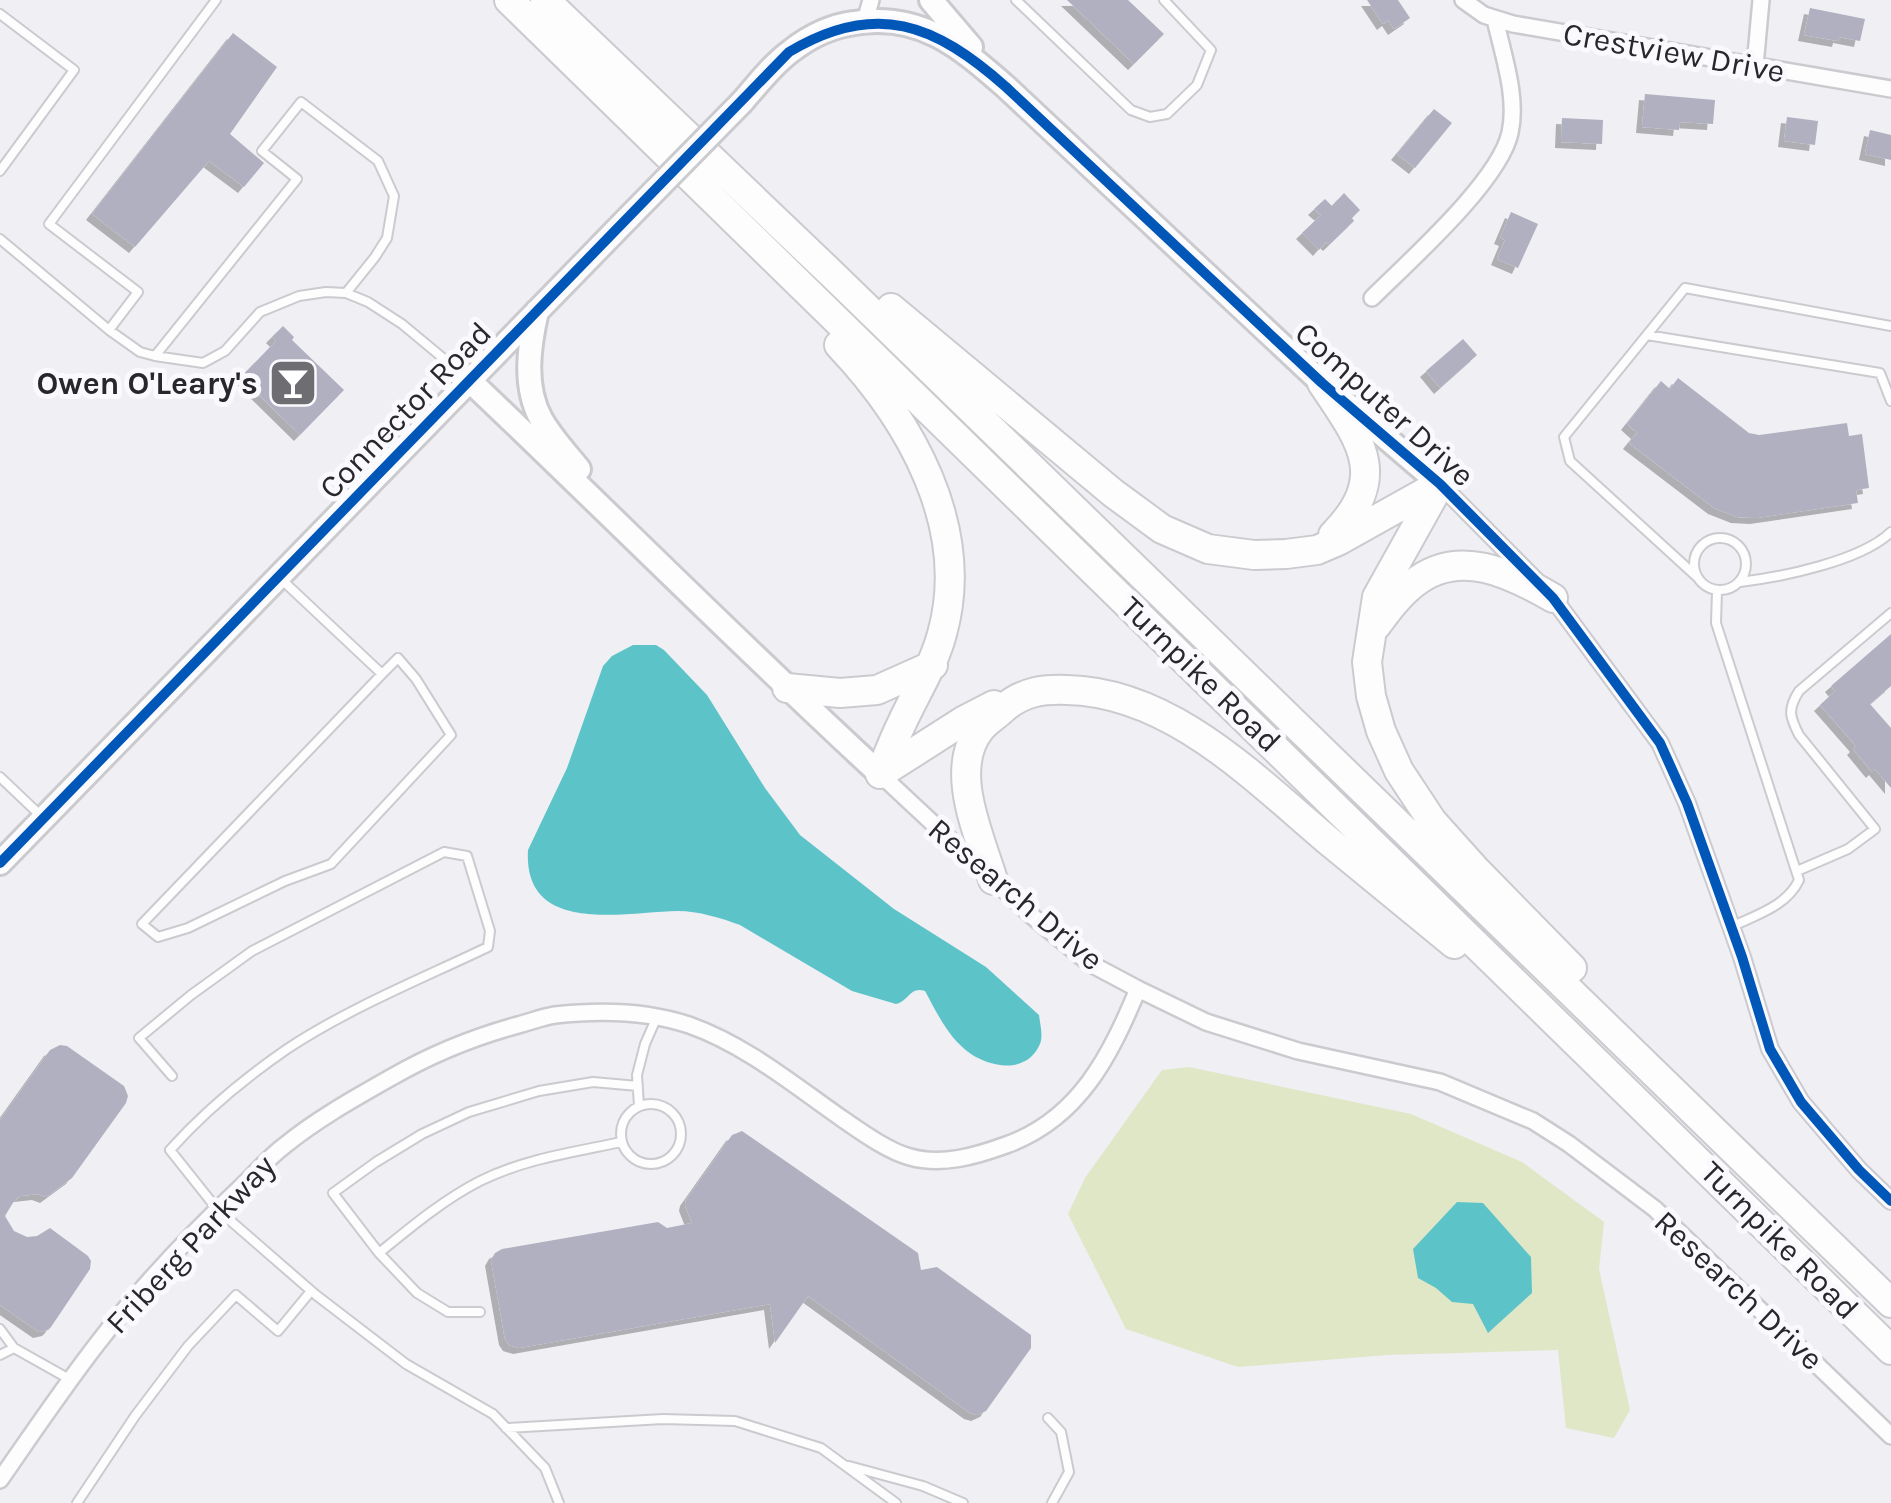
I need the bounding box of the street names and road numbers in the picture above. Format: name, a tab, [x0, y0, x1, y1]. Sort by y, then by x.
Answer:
street label: Crestview Drive	[1560, 15, 1787, 90]
street label: Connector Road	[312, 314, 499, 506]
street label: Computer Drive	[1288, 315, 1482, 494]
street label: Turnpike Road	[1113, 589, 1288, 760]
street label: Research Drive	[921, 811, 1111, 978]
street label: Friberg Parkway	[98, 1147, 283, 1341]
street label: Turnpike Road	[1693, 1154, 1866, 1327]
street label: Research Drive	[1647, 1203, 1830, 1378]

